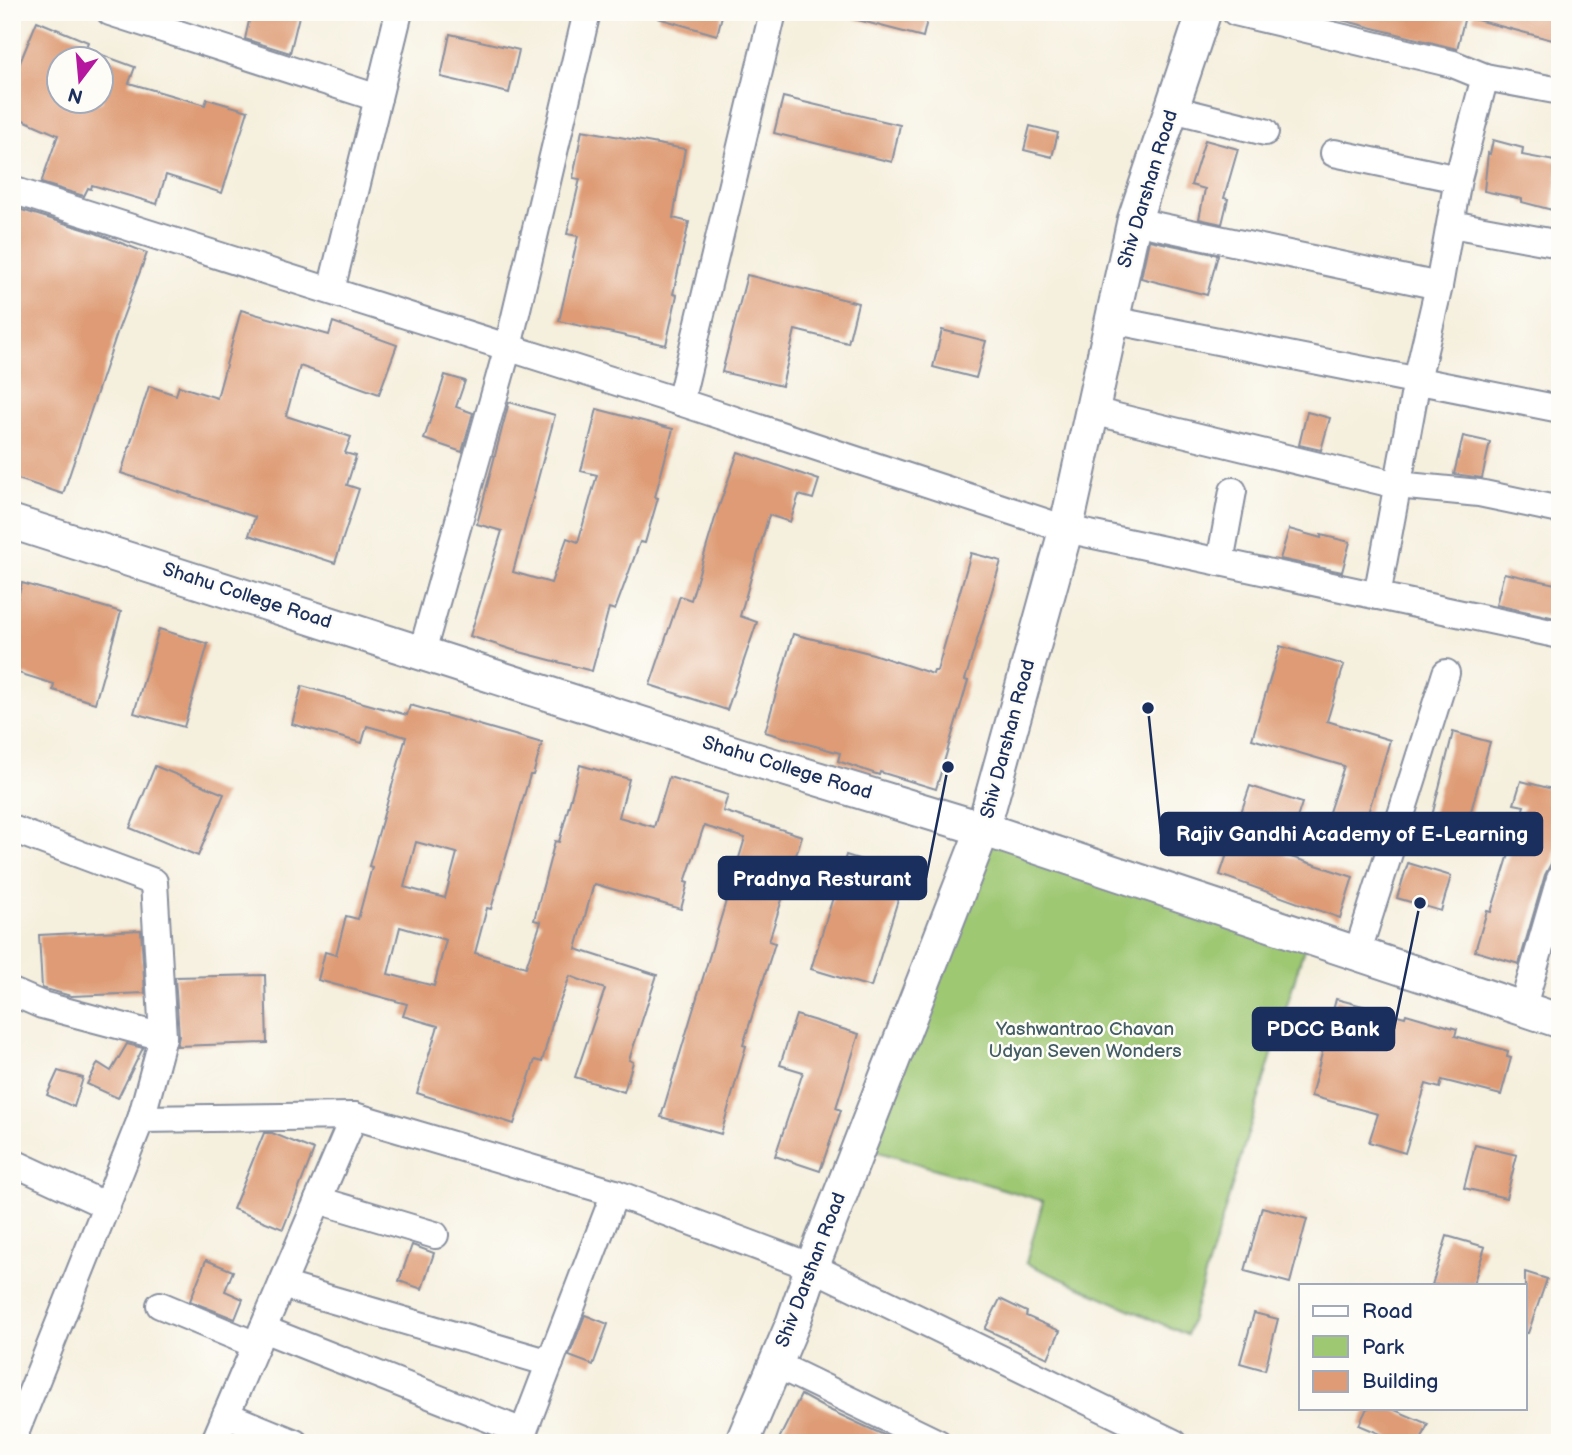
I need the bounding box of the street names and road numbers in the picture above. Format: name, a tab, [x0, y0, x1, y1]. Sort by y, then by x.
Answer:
street label: Shiv Darshan Road	[1113, 107, 1183, 271]
street label: Shahu College Road	[160, 558, 334, 634]
street label: Shiv Darshan Road	[976, 657, 1040, 821]
street label: Shahu College Road	[699, 731, 875, 805]
street label: Shiv Darshan Road	[771, 1189, 851, 1351]

